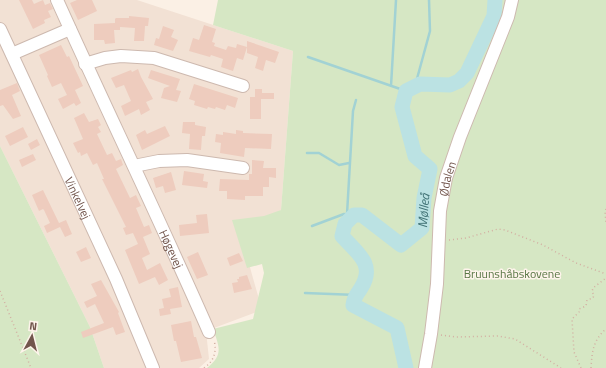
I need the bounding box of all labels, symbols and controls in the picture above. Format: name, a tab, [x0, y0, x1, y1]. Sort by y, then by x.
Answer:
street label: Ødalen	[433, 159, 461, 198]
street label: Vinkelvej	[60, 173, 96, 222]
water label: Mølleå	[412, 190, 435, 229]
street label: Høgevej	[155, 226, 189, 271]
park label: Bruunshåbskovene	[464, 264, 560, 283]
north arrow	[12, 316, 52, 356]
text: N	[28, 318, 38, 334]

